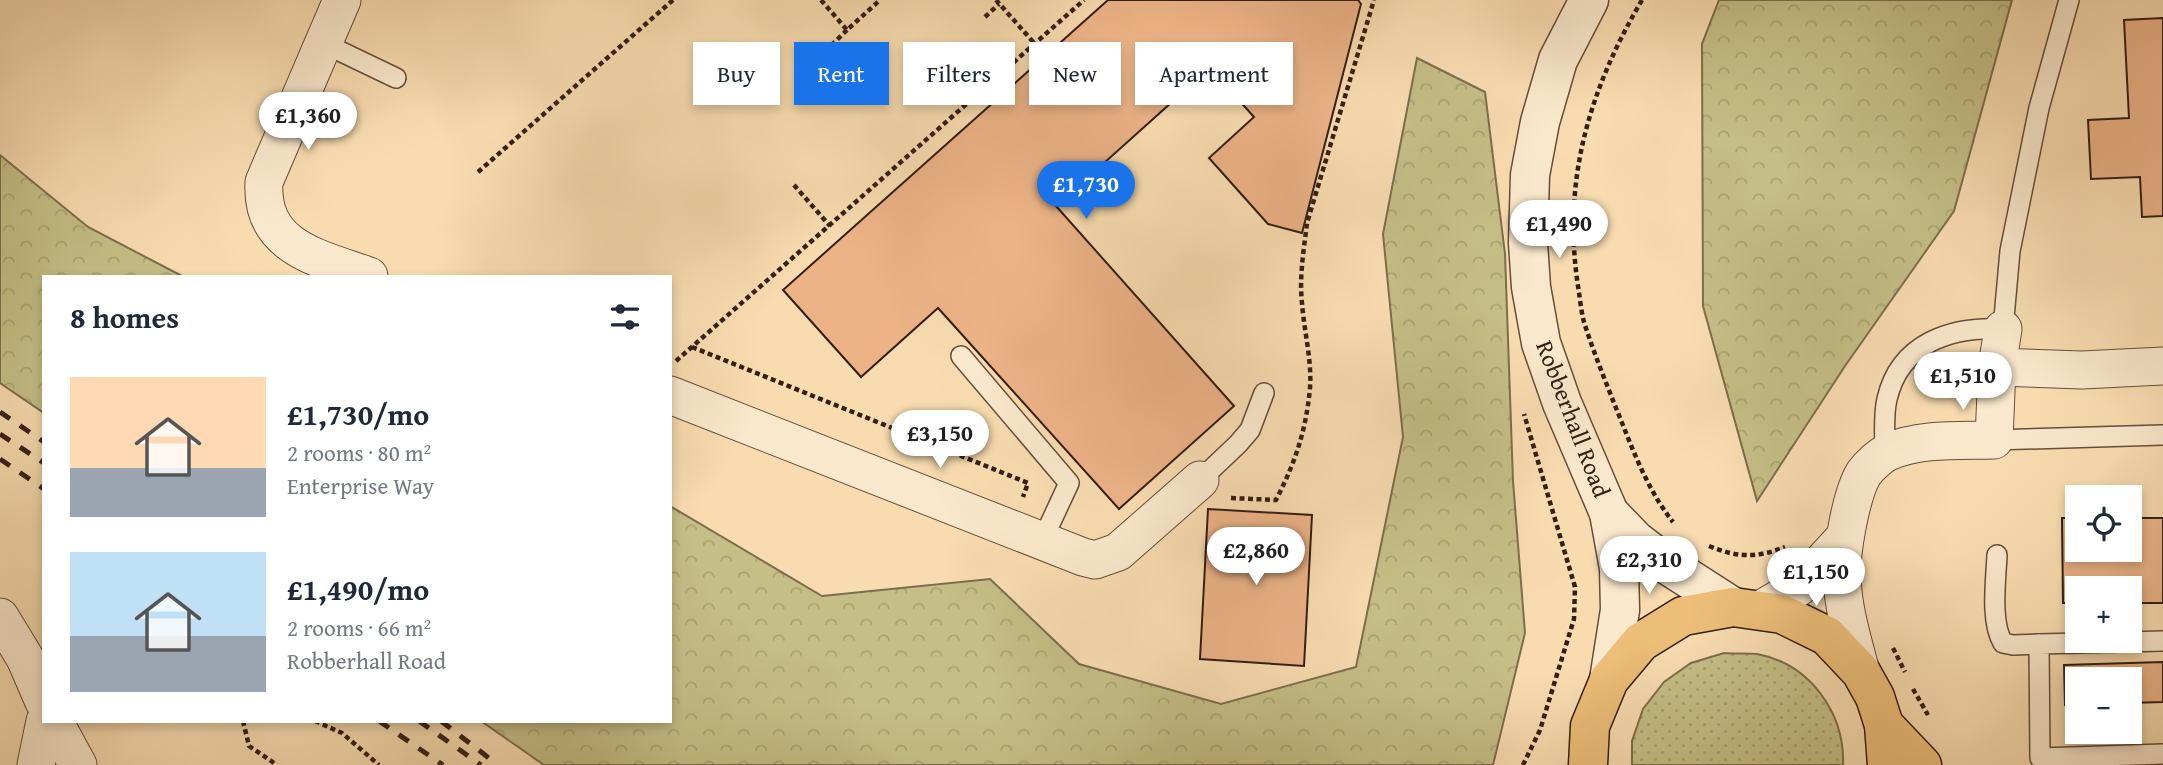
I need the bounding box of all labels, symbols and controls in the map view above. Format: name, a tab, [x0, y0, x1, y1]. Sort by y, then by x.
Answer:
chip: Buy	[693, 42, 780, 105]
chip: Rent	[794, 42, 889, 105]
chip: Filters	[903, 42, 1015, 105]
chip: New	[1029, 42, 1121, 105]
chip: Apartment	[1135, 42, 1293, 105]
pin: £1,360	[251, 92, 365, 152]
text: £1,360	[275, 98, 341, 131]
pin: £1,730	[1029, 162, 1143, 221]
text: £1,730	[1053, 167, 1119, 200]
pin: £1,490	[1502, 201, 1616, 260]
text: £1,490	[1526, 206, 1592, 239]
text: 8 homes	[70, 295, 179, 339]
icon: filters	[606, 298, 644, 336]
street label: Robberhall Road	[1527, 335, 1620, 503]
pin: £1,510	[1906, 352, 2020, 412]
text: £1,510	[1930, 358, 1996, 391]
text: £1,730/mo	[287, 392, 429, 436]
icon: home	[126, 405, 210, 489]
pin: £3,150	[883, 410, 997, 470]
text: £3,150	[907, 416, 973, 449]
text: 2 rooms · 80 m²	[287, 436, 431, 469]
text: Enterprise Way	[287, 469, 434, 502]
map controls	[2065, 485, 2142, 744]
button: locate	[2065, 485, 2142, 562]
pin: £2,860	[1199, 528, 1313, 587]
text: £2,860	[1223, 533, 1289, 566]
pin: £2,310	[1592, 536, 1706, 596]
text: £2,310	[1616, 542, 1682, 575]
pin: £1,150	[1759, 548, 1873, 608]
text: £1,150	[1783, 554, 1849, 587]
text: £1,490/mo	[287, 567, 429, 611]
button: +	[2065, 576, 2142, 653]
icon: home	[126, 580, 210, 664]
text: 2 rooms · 66 m²	[287, 611, 431, 644]
text: Robberhall Road	[287, 644, 446, 677]
button: −	[2065, 667, 2142, 744]

